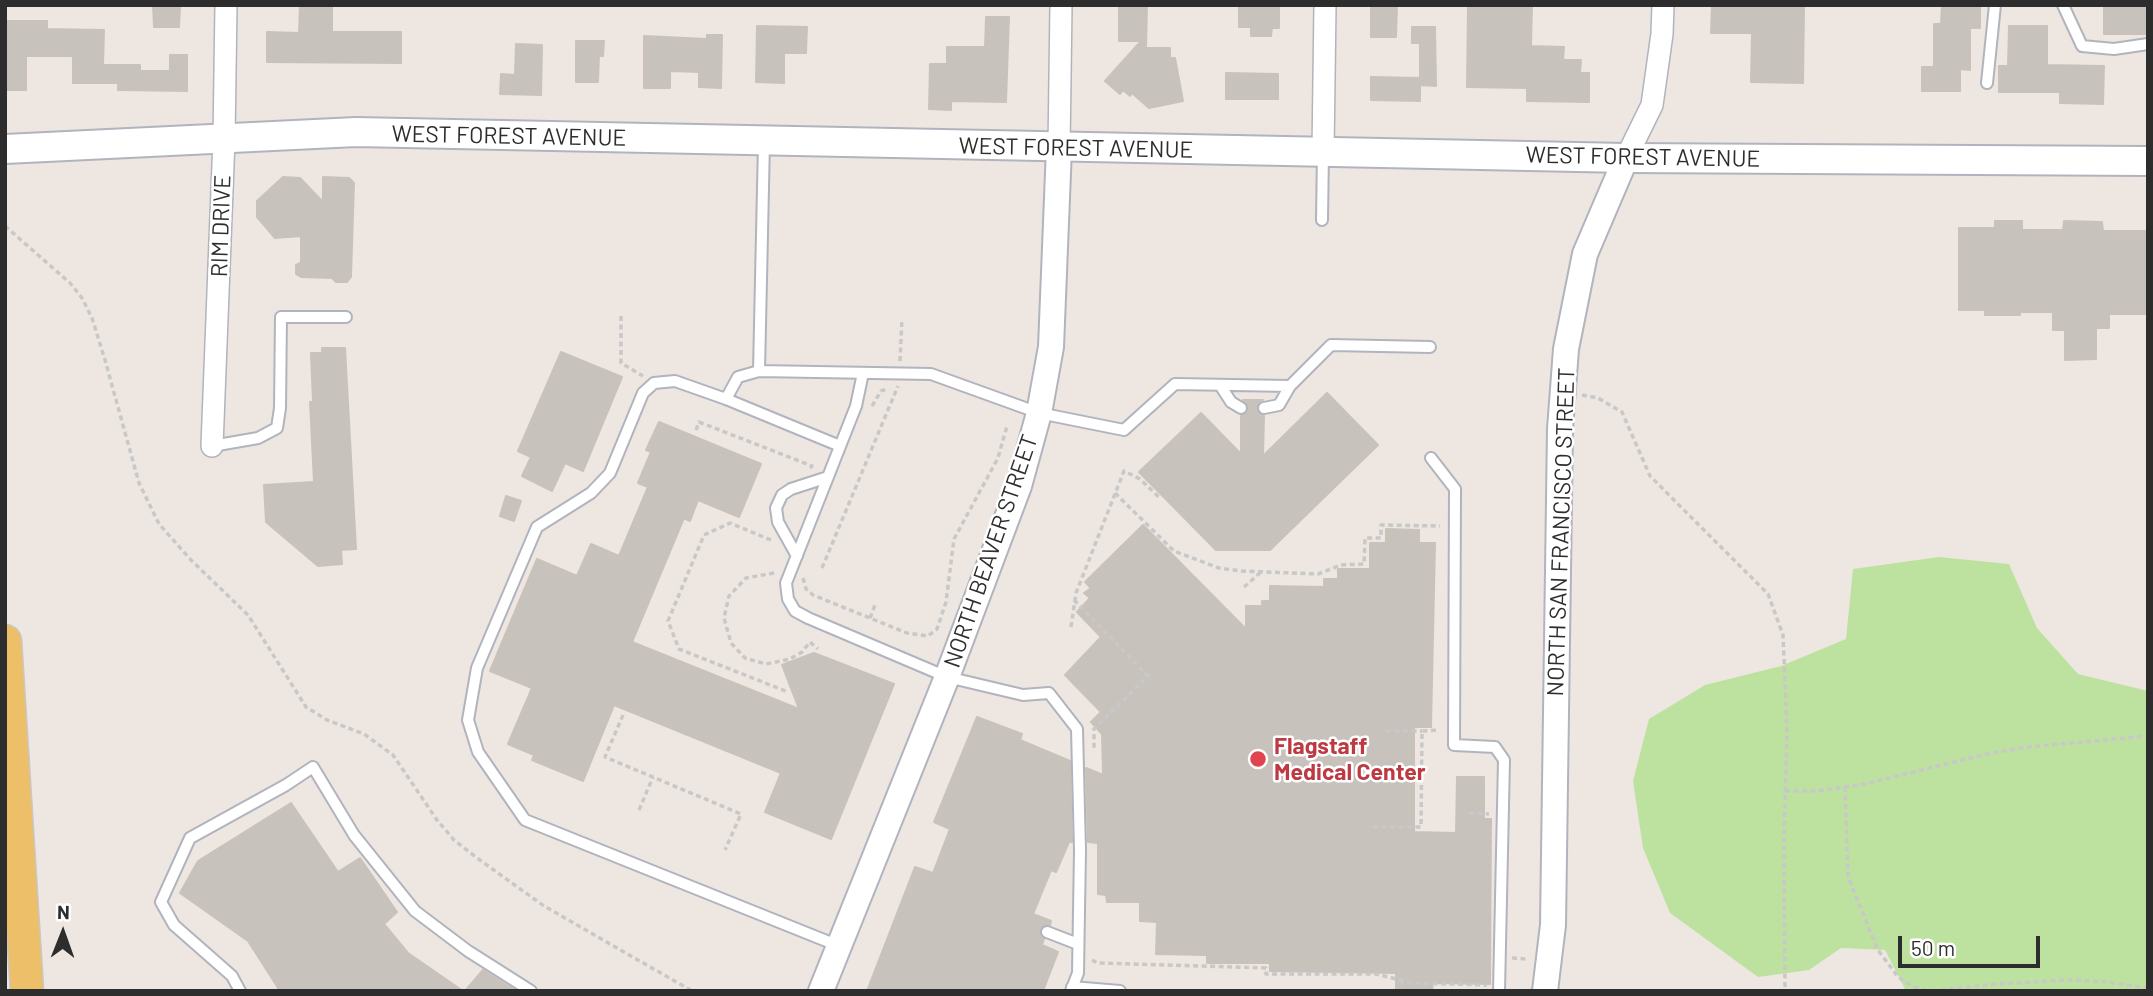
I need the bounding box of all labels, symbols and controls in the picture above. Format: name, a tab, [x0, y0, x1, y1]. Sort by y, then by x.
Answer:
street label: WEST FOREST AVENUE	[391, 120, 627, 152]
street label: WEST FOREST AVENUE	[958, 132, 1194, 164]
street label: WEST FOREST AVENUE	[1525, 141, 1761, 173]
street label: RIM DRIVE	[205, 174, 237, 278]
street label: NORTH SAN FRANCISCO STREET	[1541, 367, 1581, 697]
street label: NORTH BEAVER STREET	[938, 431, 1044, 671]
place label: Flagstaff Medical Center	[1274, 732, 1426, 786]
marker: Flagstaff Medical Center	[1248, 749, 1268, 769]
north arrow	[28, 898, 98, 968]
text: N	[57, 900, 70, 923]
scale bar	[1901, 922, 2043, 966]
text: 50 m	[1911, 935, 1955, 960]

